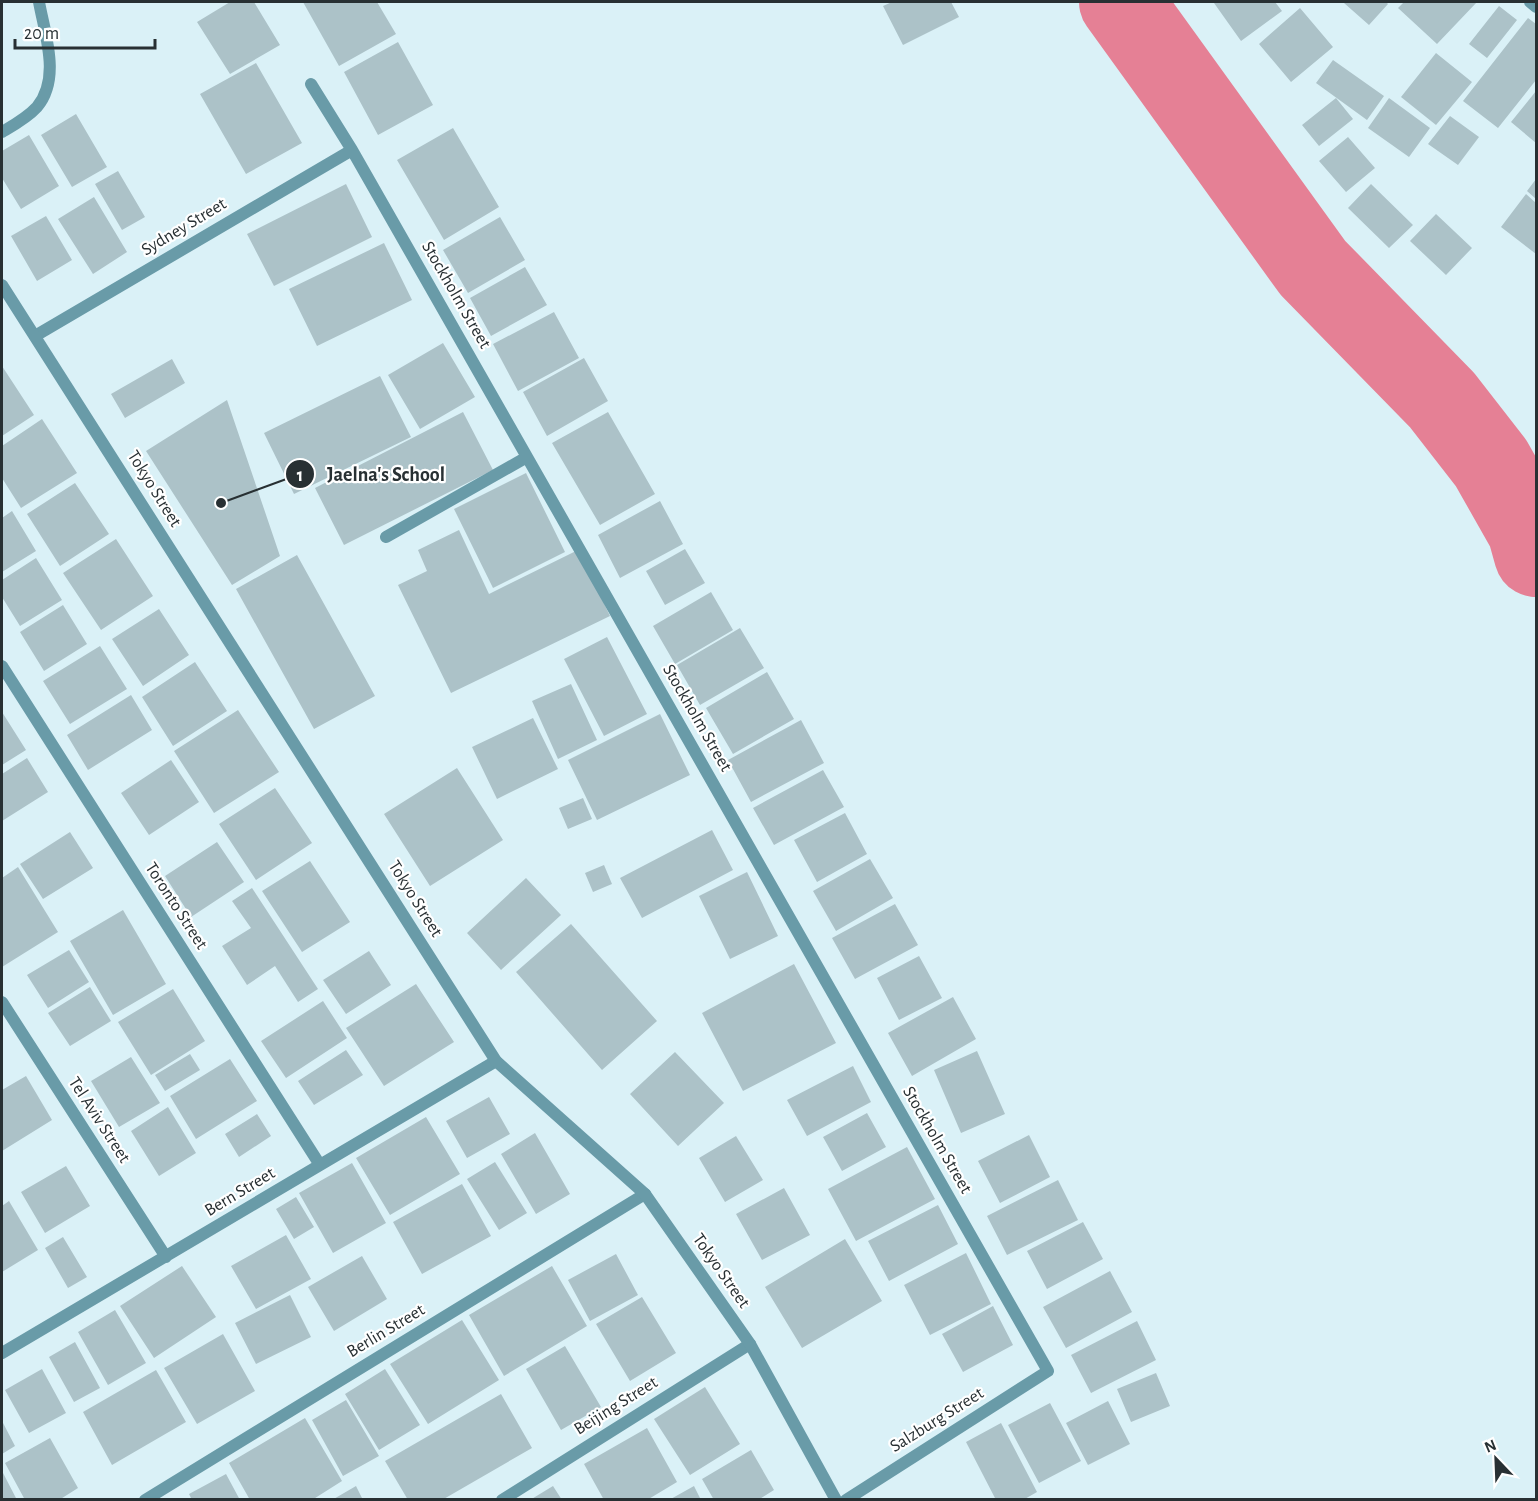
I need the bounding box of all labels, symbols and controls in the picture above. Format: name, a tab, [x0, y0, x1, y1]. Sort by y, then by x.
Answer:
scale bar	[15, 12, 154, 50]
text: 20 m	[24, 25, 59, 43]
street label: Sydney Street	[138, 195, 230, 259]
street label: Stockholm Street	[418, 238, 494, 352]
street label: Tokyo Street	[124, 448, 185, 531]
callout: Jaelna's School	[285, 455, 457, 493]
text: Jaelna's School	[327, 465, 445, 485]
text: 1	[297, 467, 303, 485]
street label: Stockholm Street	[659, 661, 735, 775]
street label: Tokyo Street	[385, 858, 446, 941]
street label: Toronto Street	[141, 859, 211, 953]
street label: Tel Aviv Street	[65, 1074, 133, 1166]
street label: Stockholm Street	[899, 1083, 975, 1197]
street label: Bern Street	[202, 1164, 278, 1220]
street label: Tokyo Street	[689, 1230, 753, 1312]
street label: Berlin Street	[344, 1301, 428, 1361]
street label: Beijing Street	[571, 1373, 661, 1439]
street label: Salzburg Street	[887, 1384, 987, 1456]
north arrow	[1466, 1429, 1526, 1489]
text: N	[1482, 1437, 1499, 1456]

